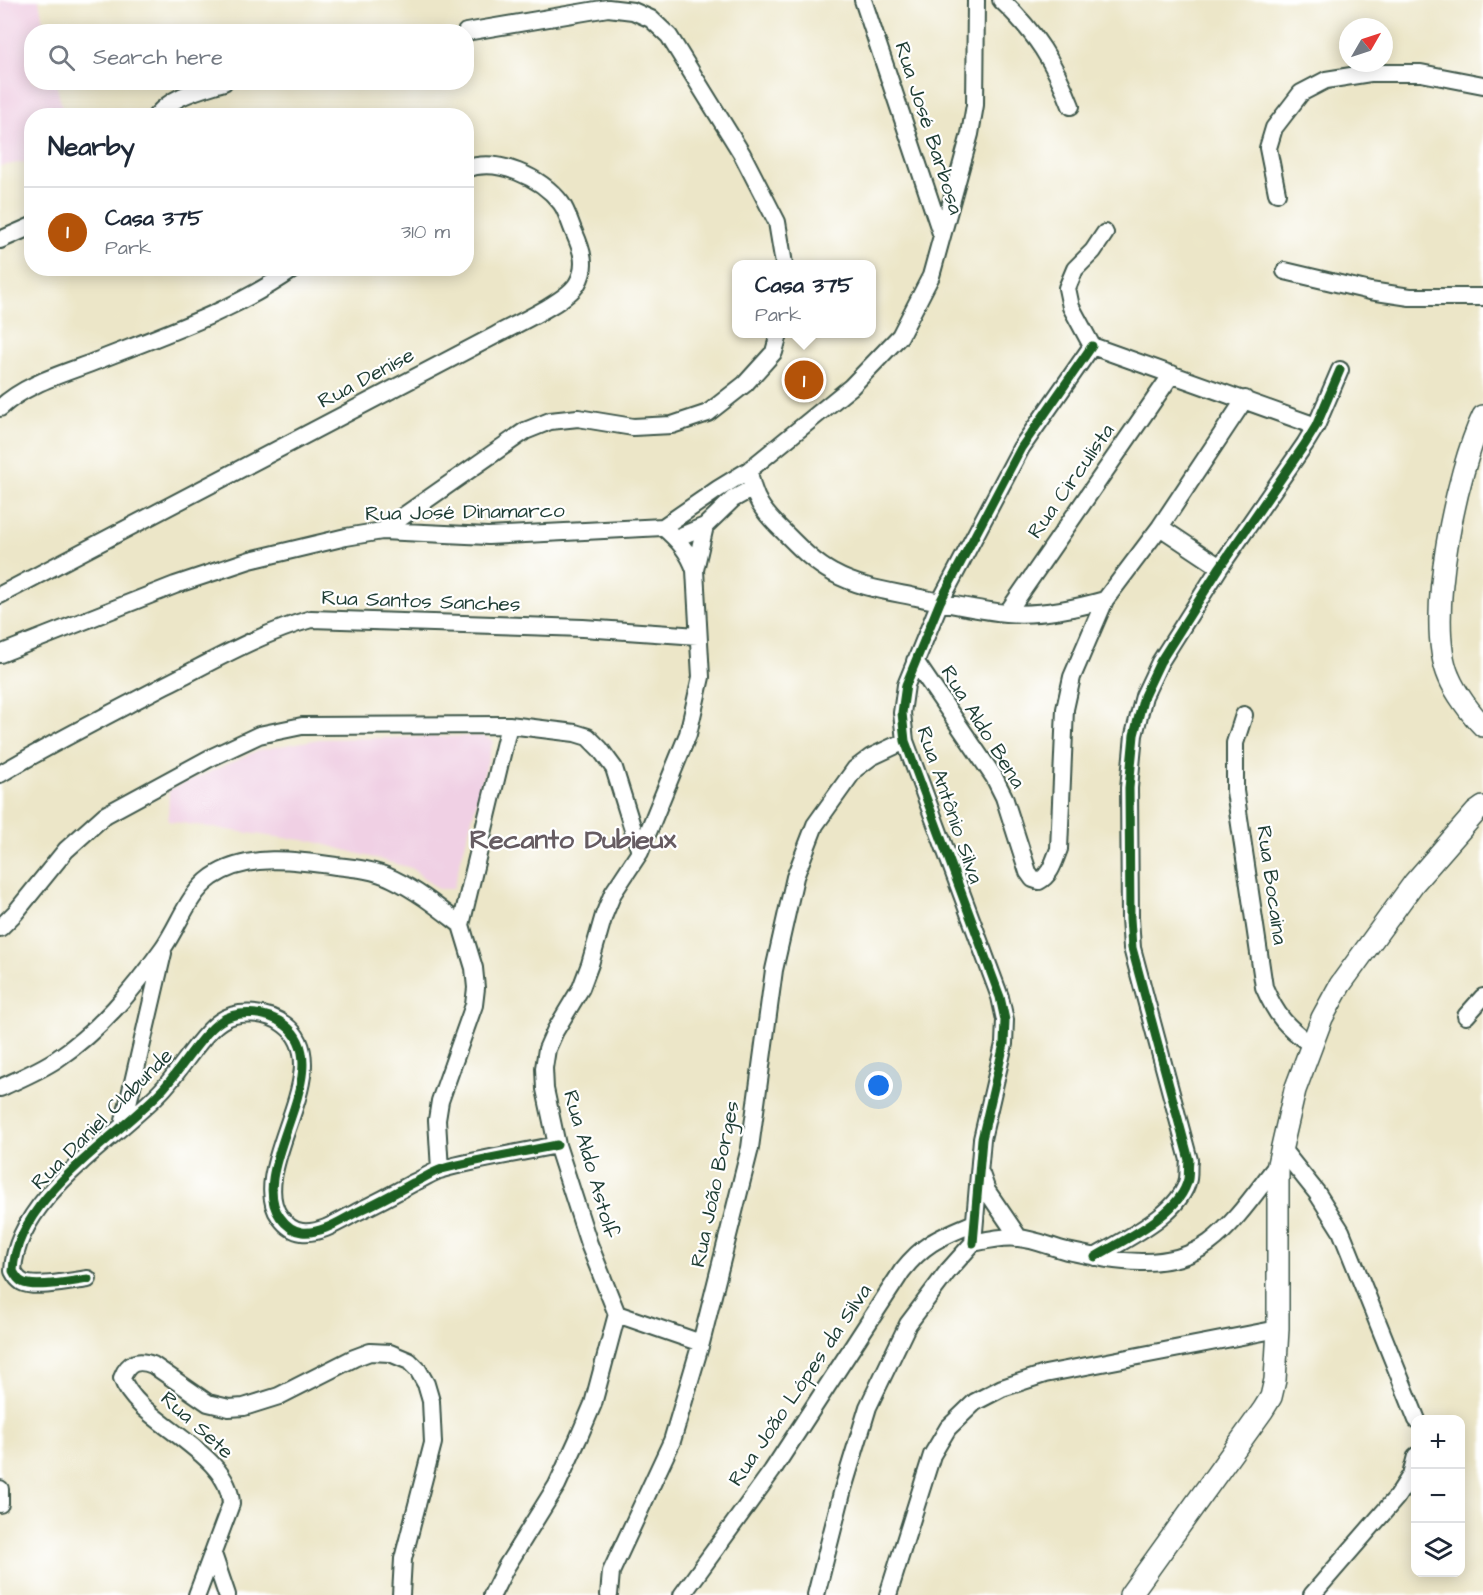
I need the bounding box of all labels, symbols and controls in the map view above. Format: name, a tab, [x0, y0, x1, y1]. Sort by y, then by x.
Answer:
north arrow	[1339, 18, 1393, 72]
search box	[24, 24, 474, 90]
street label: Rua José Barbosa	[887, 38, 971, 218]
icon: search	[45, 41, 78, 74]
text: Search here	[93, 42, 223, 73]
text: Nearby	[48, 129, 135, 165]
text: Casa 375	[105, 203, 203, 234]
text: 1	[66, 218, 69, 246]
text: 310 m	[401, 218, 450, 246]
text: Park	[105, 234, 151, 262]
popup	[732, 260, 876, 338]
text: Casa 375	[755, 270, 853, 301]
text: Park	[755, 301, 801, 329]
street label: Rua Denise	[313, 340, 419, 416]
pin: 1	[784, 358, 824, 403]
street label: Rua Circulista	[1021, 417, 1122, 544]
street label: Rua José Dinamarco	[365, 496, 565, 528]
street label: Rua Santos Sanches	[321, 583, 521, 619]
street label: Rua Aldo Bena	[934, 660, 1033, 794]
street label: Rua Antônio Silva	[910, 723, 991, 888]
district label: Recanto Dubieux	[470, 821, 678, 859]
street label: Rua Bocaina	[1249, 824, 1295, 947]
street label: Rua Daniel Clabunde	[25, 1042, 179, 1196]
your location	[864, 1071, 893, 1100]
street label: Rua Aldo Astolf	[556, 1087, 626, 1242]
street label: Rua João Borges	[683, 1098, 749, 1270]
street label: Rua João Lópes da Silva	[721, 1278, 880, 1492]
street label: Rua Sete	[154, 1384, 240, 1466]
map controls	[1411, 1415, 1465, 1577]
button: +	[1411, 1415, 1465, 1469]
button: −	[1411, 1469, 1465, 1523]
button: layers	[1411, 1523, 1465, 1577]

